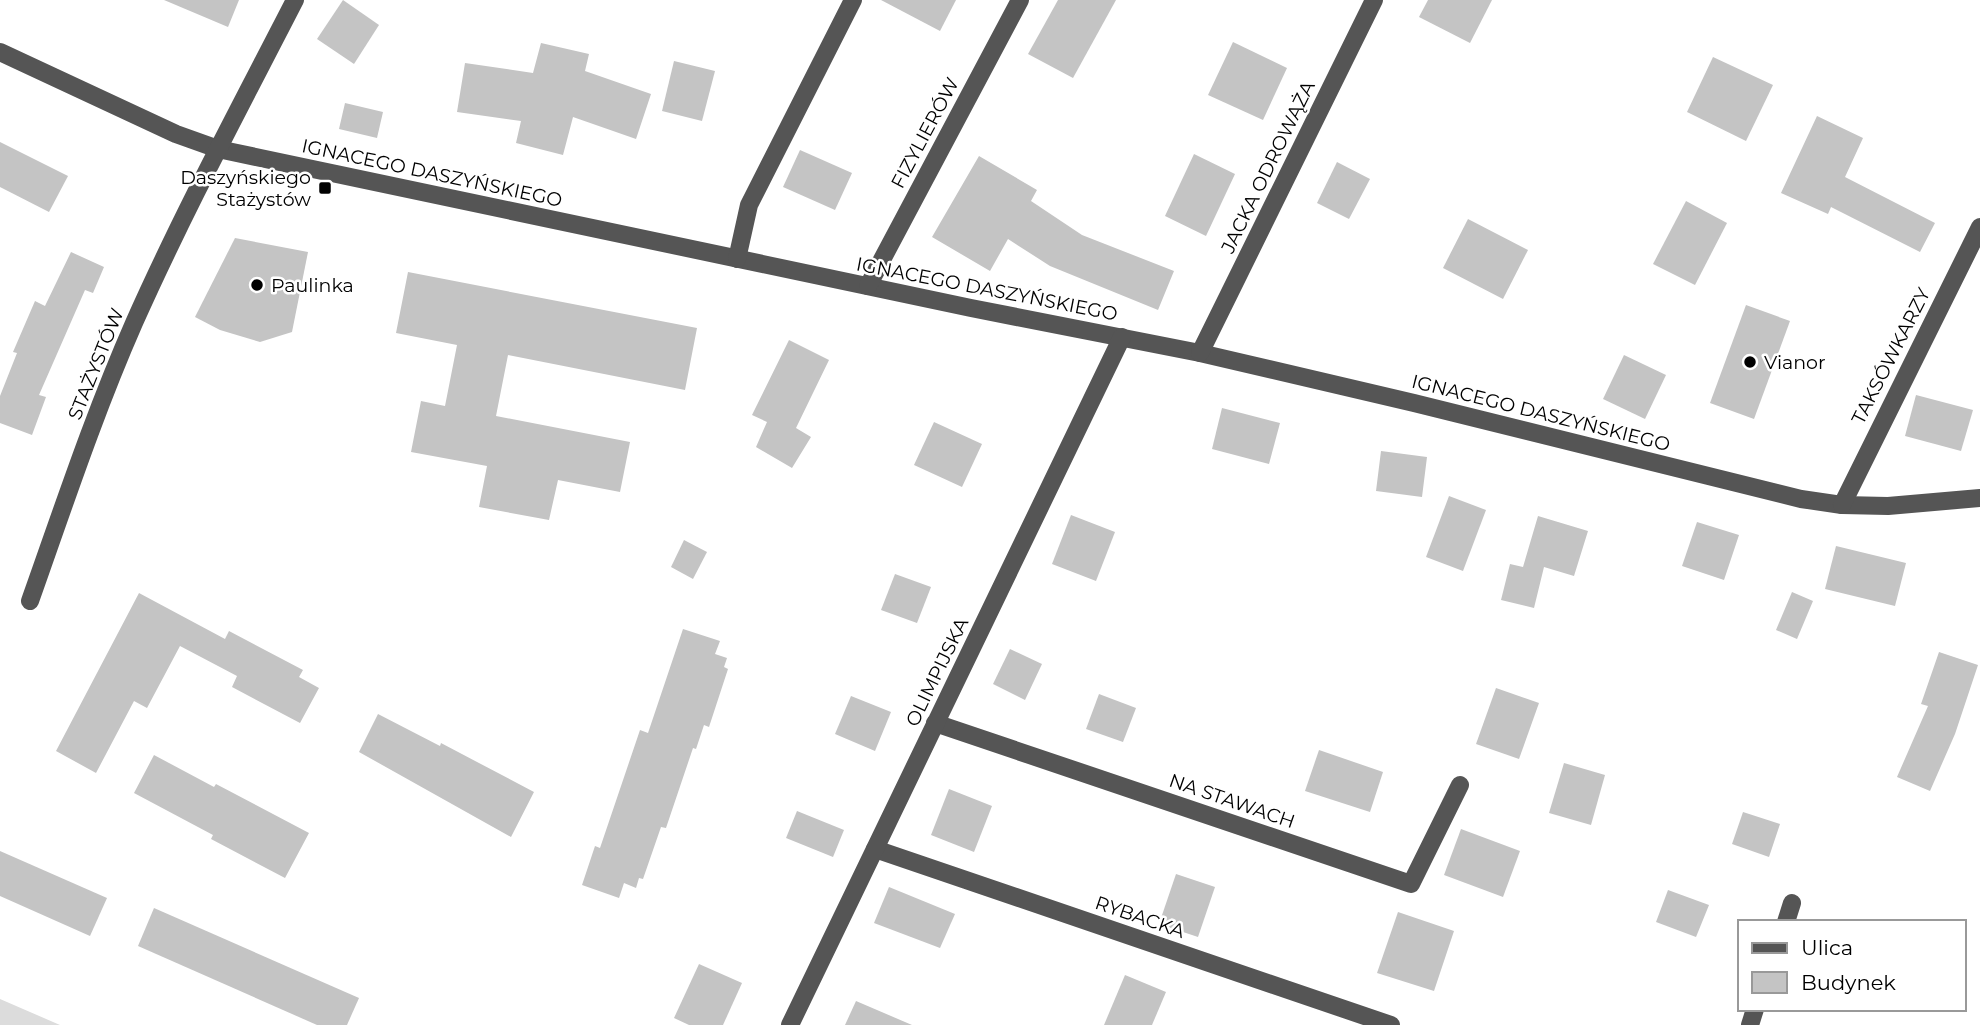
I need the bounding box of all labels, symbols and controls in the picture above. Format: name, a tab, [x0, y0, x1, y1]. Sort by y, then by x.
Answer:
street label: FIZYLIERÓW	[886, 74, 964, 192]
street label: JACKA ODROWĄŻA	[1216, 77, 1320, 258]
street label: IGNACEGO DASZYŃSKIEGO	[300, 134, 564, 212]
place label: Daszyńskiego Stażystów	[180, 166, 311, 211]
marker: Daszyńskiego Stażystów	[317, 180, 333, 196]
street label: IGNACEGO DASZYŃSKIEGO	[854, 252, 1120, 326]
place label: Paulinka	[271, 274, 354, 297]
marker: Paulinka	[249, 277, 265, 293]
street label: TAKSÓWKARZY	[1847, 283, 1936, 428]
street label: STAŻYSTÓW	[63, 305, 129, 423]
place label: Vianor	[1764, 351, 1826, 374]
marker: Vianor	[1742, 354, 1758, 370]
street label: IGNACEGO DASZYŃSKIEGO	[1409, 370, 1673, 456]
street label: OLIMPIJSKA	[901, 614, 973, 730]
street label: NA STAWACH	[1166, 769, 1298, 833]
street label: RYBACKA	[1092, 891, 1188, 943]
legend	[1738, 920, 1966, 1011]
text: Ulica	[1801, 935, 1853, 960]
text: Budynek	[1801, 970, 1896, 995]

